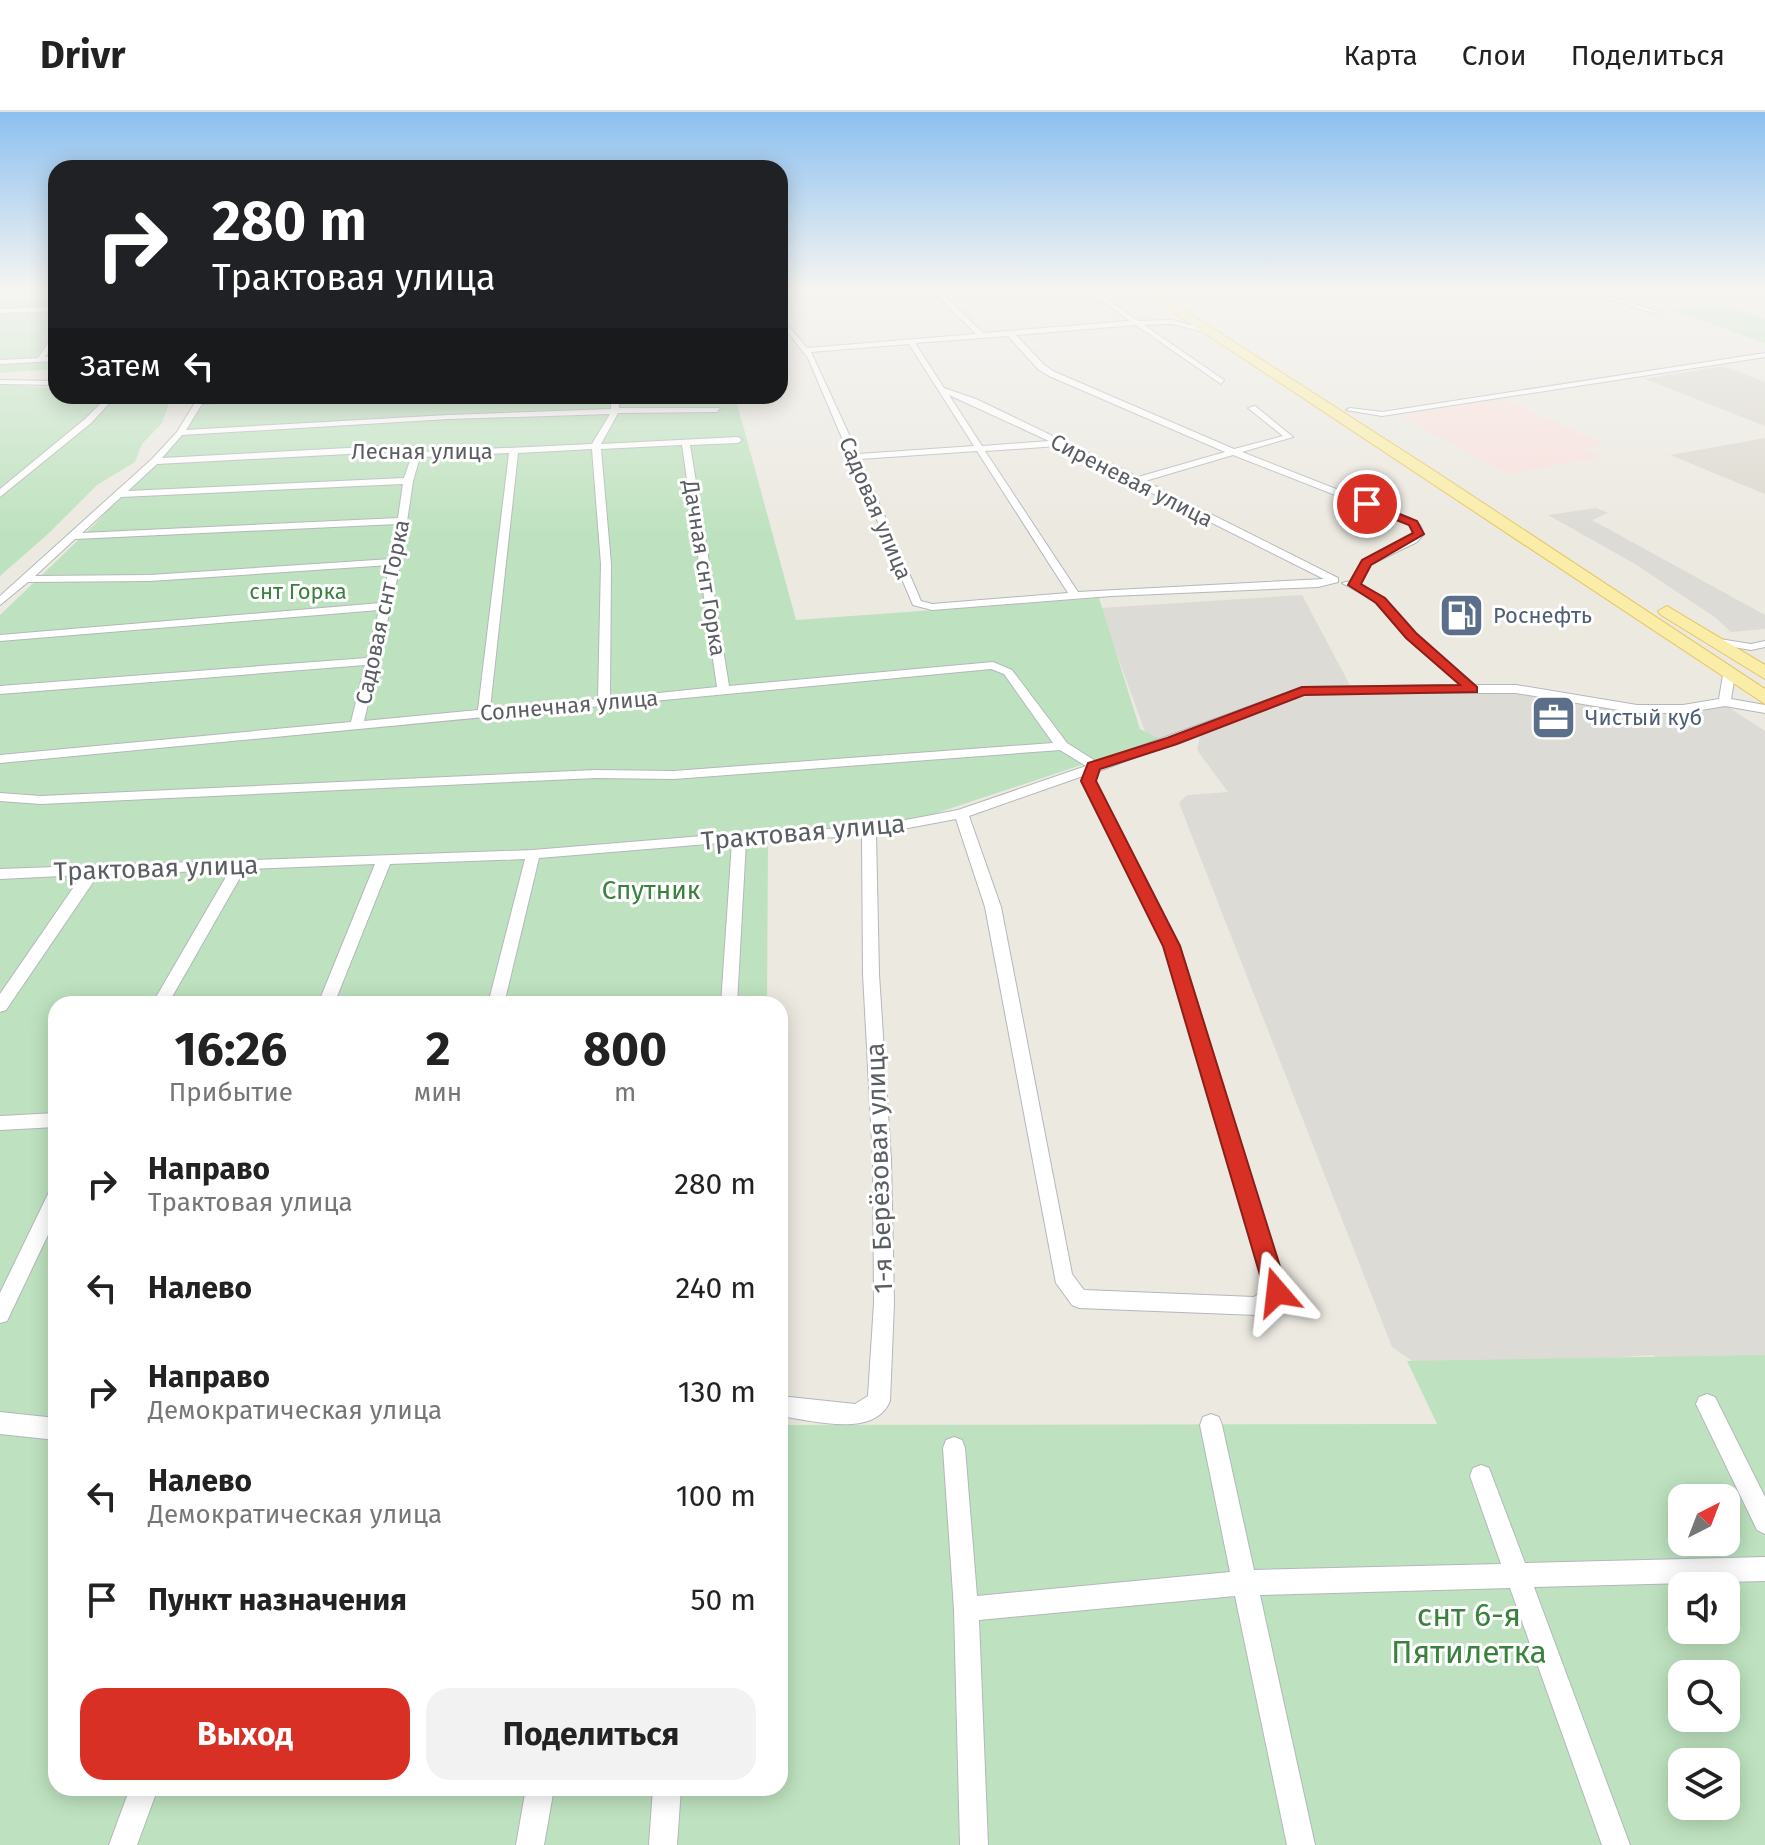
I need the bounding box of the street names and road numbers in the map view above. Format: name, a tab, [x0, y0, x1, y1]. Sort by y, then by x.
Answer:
street label: Сиреневая улица	[1046, 428, 1218, 533]
street label: Садовая улица	[833, 433, 918, 584]
street label: Лесная улица	[351, 438, 493, 465]
street label: Дачная снт Горка	[677, 477, 732, 658]
street label: Садовая снт Горка	[350, 517, 415, 707]
street label: Солнечная улица	[479, 684, 659, 727]
street label: Трактовая улица	[700, 808, 906, 857]
street label: Трактовая улица	[53, 849, 259, 888]
street label: 1-я Берёзовая улица	[860, 1042, 899, 1294]

